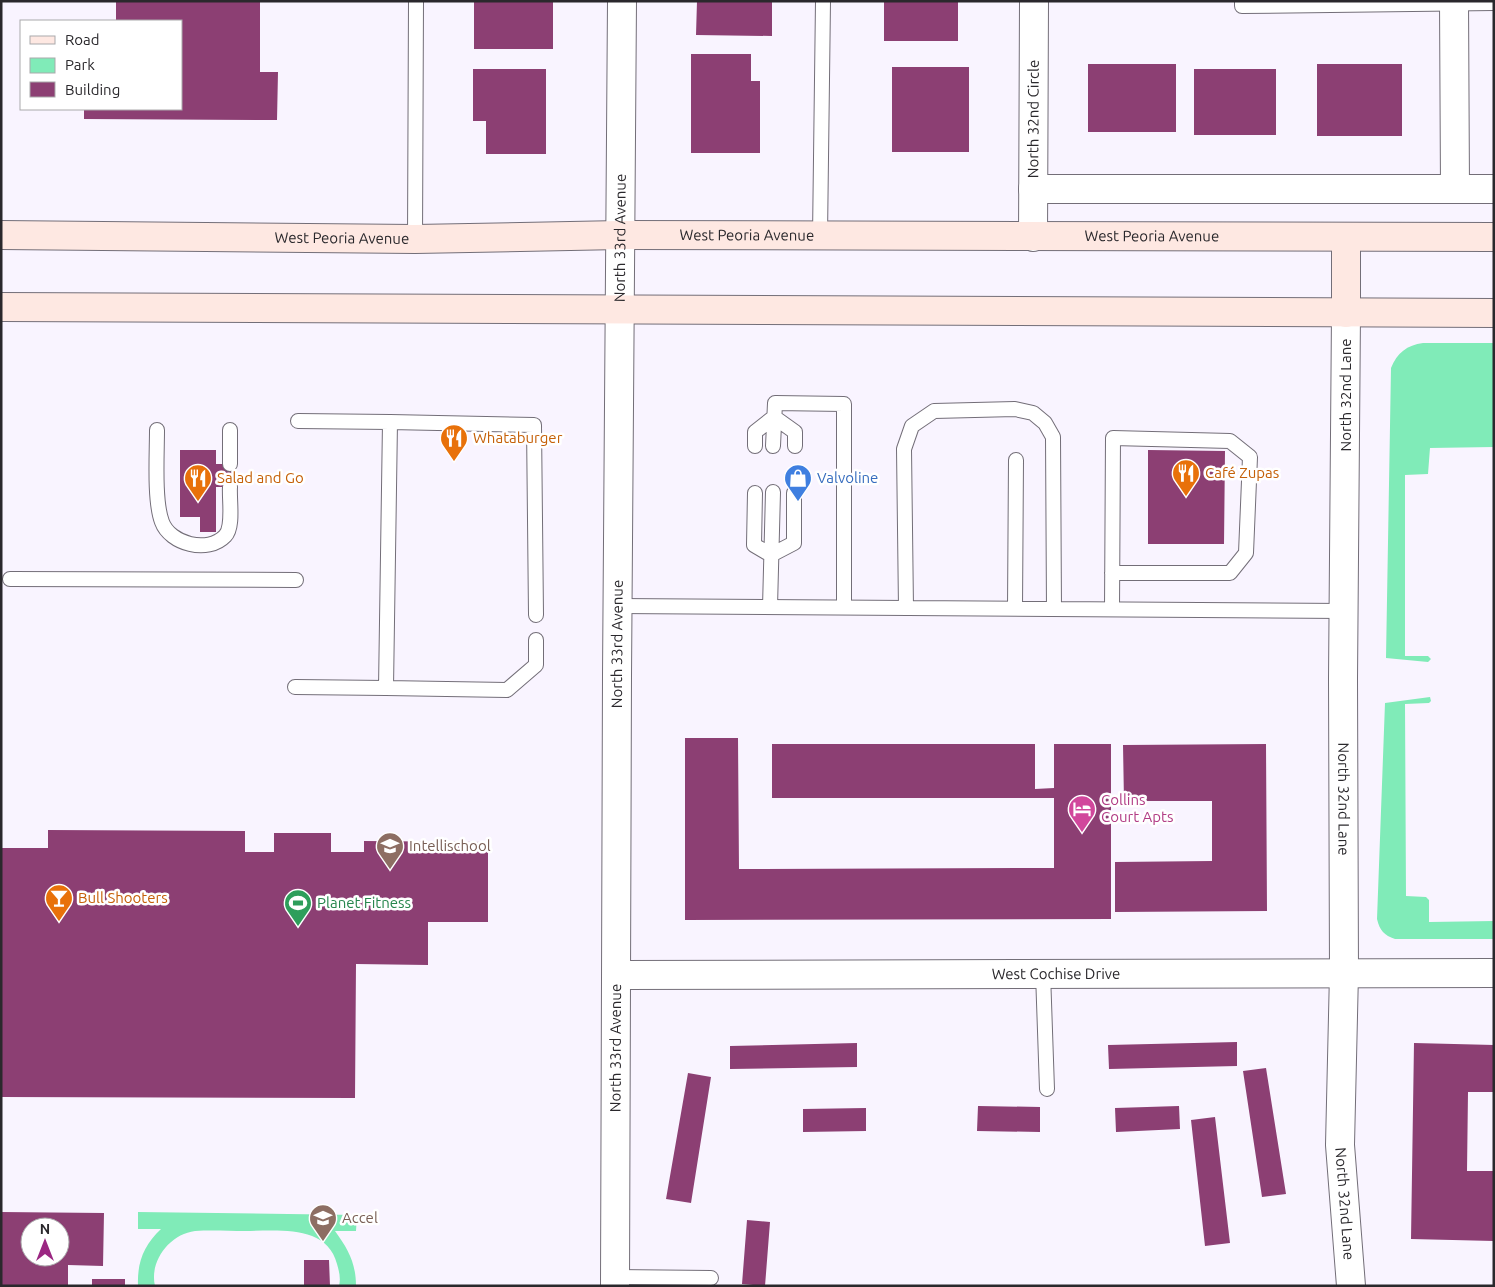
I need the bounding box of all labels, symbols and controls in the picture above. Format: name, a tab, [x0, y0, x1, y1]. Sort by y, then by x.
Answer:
legend	[20, 20, 182, 110]
text: Road	[65, 31, 100, 48]
text: Park	[65, 56, 95, 73]
street label: North 32nd Circle	[1024, 60, 1042, 178]
text: Building	[65, 81, 120, 98]
street label: North 33rd Avenue	[611, 174, 629, 302]
street label: West Peoria Avenue	[680, 226, 814, 243]
street label: West Peoria Avenue	[1085, 227, 1219, 244]
street label: West Peoria Avenue	[275, 229, 409, 247]
street label: North 32nd Lane	[1337, 339, 1354, 451]
restaurant icon: Whataburger	[439, 423, 469, 462]
place label: Whataburger	[473, 429, 563, 446]
restaurant icon: Café Zupas	[1171, 458, 1201, 497]
restaurant icon: Salad and Go	[183, 463, 213, 502]
shop icon: Valvoline	[783, 463, 813, 502]
place label: Café Zupas	[1205, 464, 1279, 481]
place label: Salad and Go	[217, 469, 304, 486]
place label: Valvoline	[817, 469, 878, 486]
street label: North 33rd Avenue	[608, 580, 626, 708]
street label: North 32nd Lane	[1335, 742, 1353, 856]
place label: Collins Court Apts	[1101, 791, 1173, 825]
hotel icon: Collins Court Apts	[1067, 794, 1097, 833]
school or university icon: Intellischool	[375, 831, 405, 870]
place label: Intellischool	[409, 837, 491, 854]
bar icon: Bull Shooters	[44, 883, 74, 922]
sports icon: Planet Fitness	[283, 888, 313, 927]
place label: Bull Shooters	[78, 889, 168, 906]
place label: Planet Fitness	[317, 894, 411, 911]
street label: West Cochise Drive	[992, 965, 1120, 982]
street label: North 33rd Avenue	[607, 984, 624, 1112]
street label: North 32nd Lane	[1332, 1147, 1358, 1261]
school or university icon: Accel	[308, 1203, 338, 1242]
place label: Accel	[342, 1209, 378, 1226]
north arrow	[20, 1217, 70, 1267]
text: N	[40, 1221, 50, 1237]

